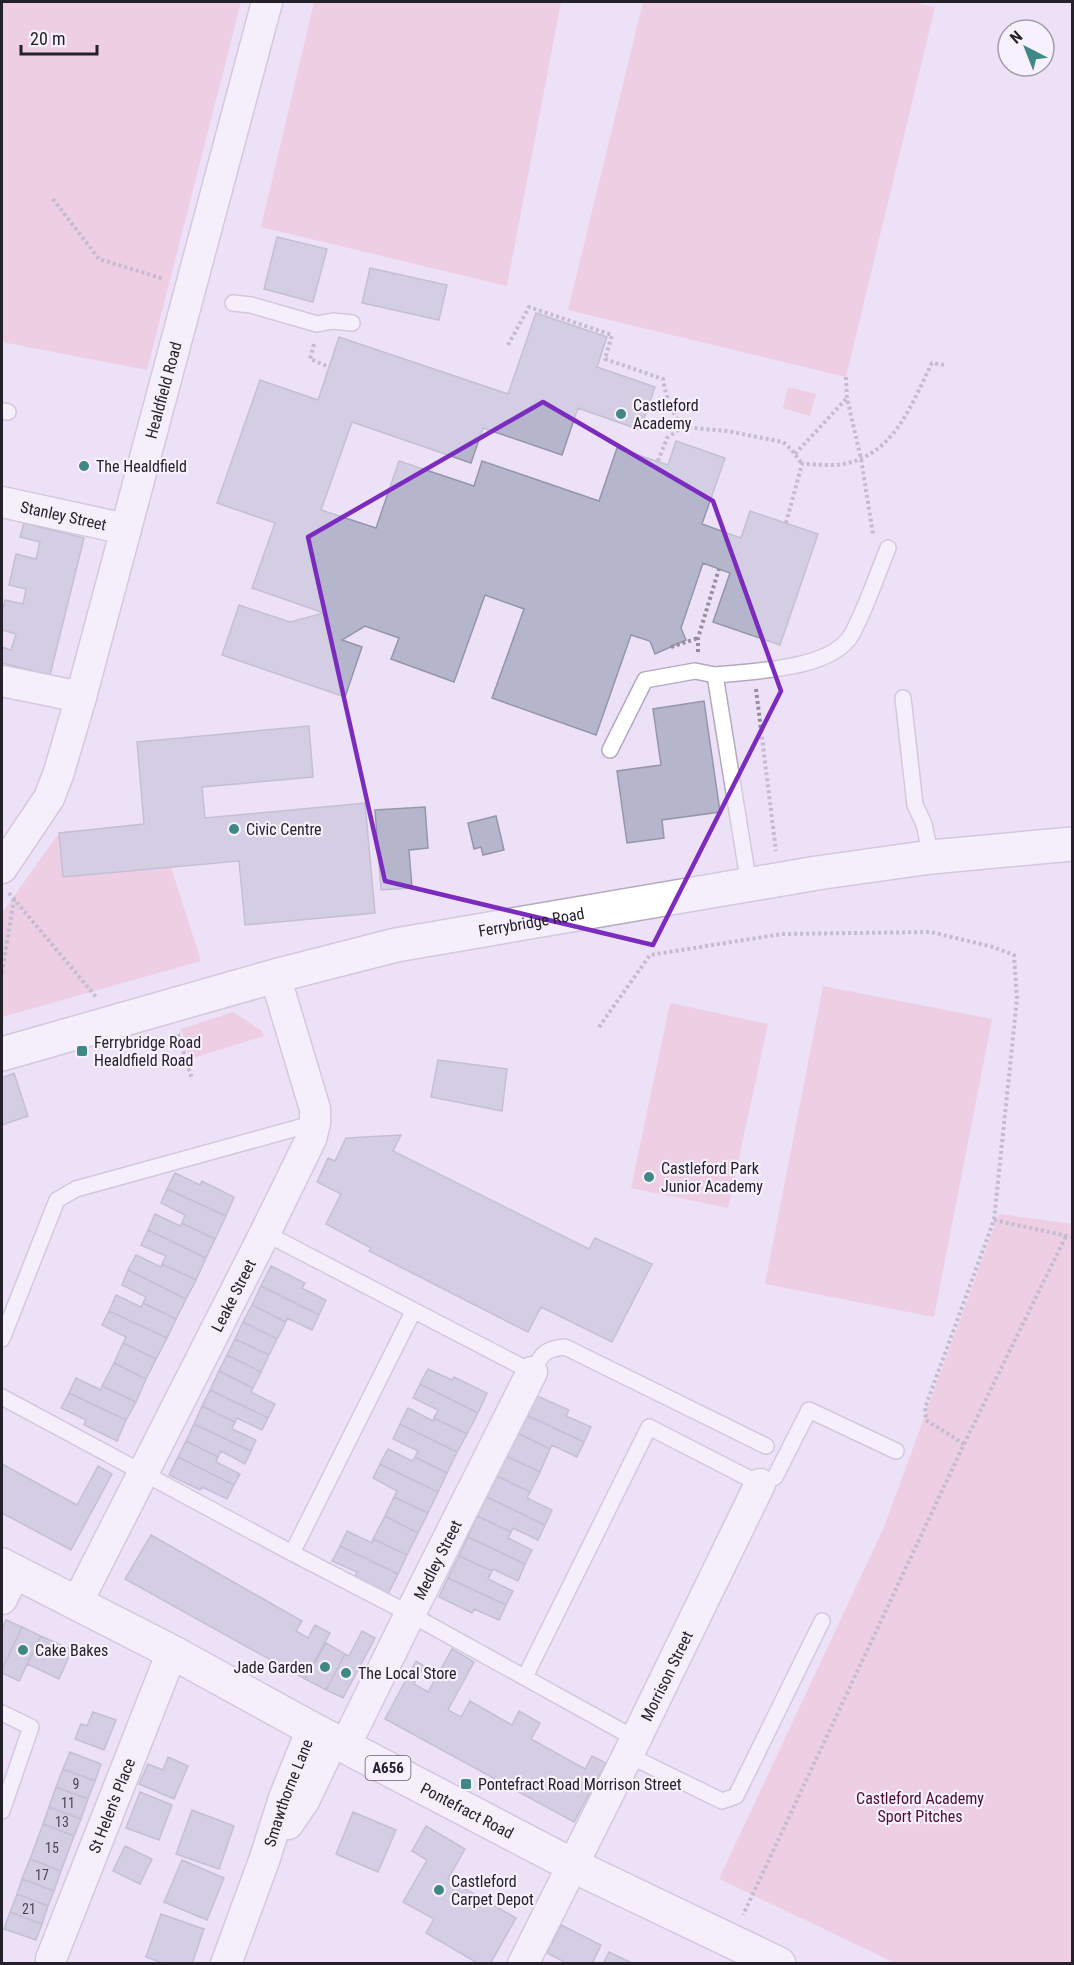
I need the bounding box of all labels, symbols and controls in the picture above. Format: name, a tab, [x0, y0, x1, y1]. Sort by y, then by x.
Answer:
scale bar	[21, 18, 98, 56]
north arrow	[996, 18, 1056, 78]
text: N	[1006, 27, 1026, 48]
text: 20 m	[30, 28, 65, 49]
street label: Healdfield Road	[141, 340, 185, 441]
place label: Castleford Academy	[633, 396, 699, 433]
marker: Castleford Academy	[614, 407, 628, 421]
place label: The Healdfield	[96, 457, 187, 476]
marker: The Healdfield	[77, 459, 91, 473]
street label: Stanley Street	[19, 497, 109, 534]
place label: Civic Centre	[246, 820, 322, 839]
marker: Civic Centre	[227, 822, 241, 836]
street label: Ferrybridge Road	[477, 903, 586, 940]
place label: Ferrybridge Road Healdfield Road	[94, 1033, 201, 1070]
marker: Ferrybridge Road Healdfield Road	[75, 1044, 89, 1058]
place label: Castleford Park Junior Academy	[661, 1159, 763, 1196]
marker: Castleford Park Junior Academy	[642, 1170, 656, 1184]
street label: Leake Street	[207, 1256, 260, 1335]
street label: Medley Street	[409, 1517, 465, 1603]
street label: Morrison Street	[637, 1627, 697, 1724]
place label: Cake Bakes	[35, 1641, 108, 1660]
marker: Cake Bakes	[16, 1643, 30, 1657]
place label: Jade Garden	[233, 1658, 313, 1677]
marker: Jade Garden	[318, 1660, 332, 1674]
place label: The Local Store	[358, 1664, 456, 1683]
marker: The Local Store	[339, 1666, 353, 1680]
street label: Smawthorne Lane	[260, 1736, 316, 1849]
street label: St Helen's Place	[84, 1755, 139, 1856]
road number: A656	[366, 1756, 410, 1780]
place label: Pontefract Road Morrison Street	[478, 1775, 682, 1794]
house number: 9	[73, 1776, 79, 1792]
marker: Pontefract Road Morrison Street	[459, 1777, 473, 1791]
street label: Pontefract Road	[418, 1778, 517, 1842]
park label: Castleford Academy Sport Pitches	[856, 1789, 984, 1826]
house number: 11	[61, 1795, 75, 1811]
house number: 13	[55, 1814, 69, 1830]
house number: 15	[45, 1840, 59, 1856]
house number: 17	[35, 1867, 49, 1883]
place label: Castleford Carpet Depot	[451, 1872, 534, 1909]
marker: Castleford Carpet Depot	[432, 1883, 446, 1897]
house number: 21	[22, 1901, 36, 1917]

